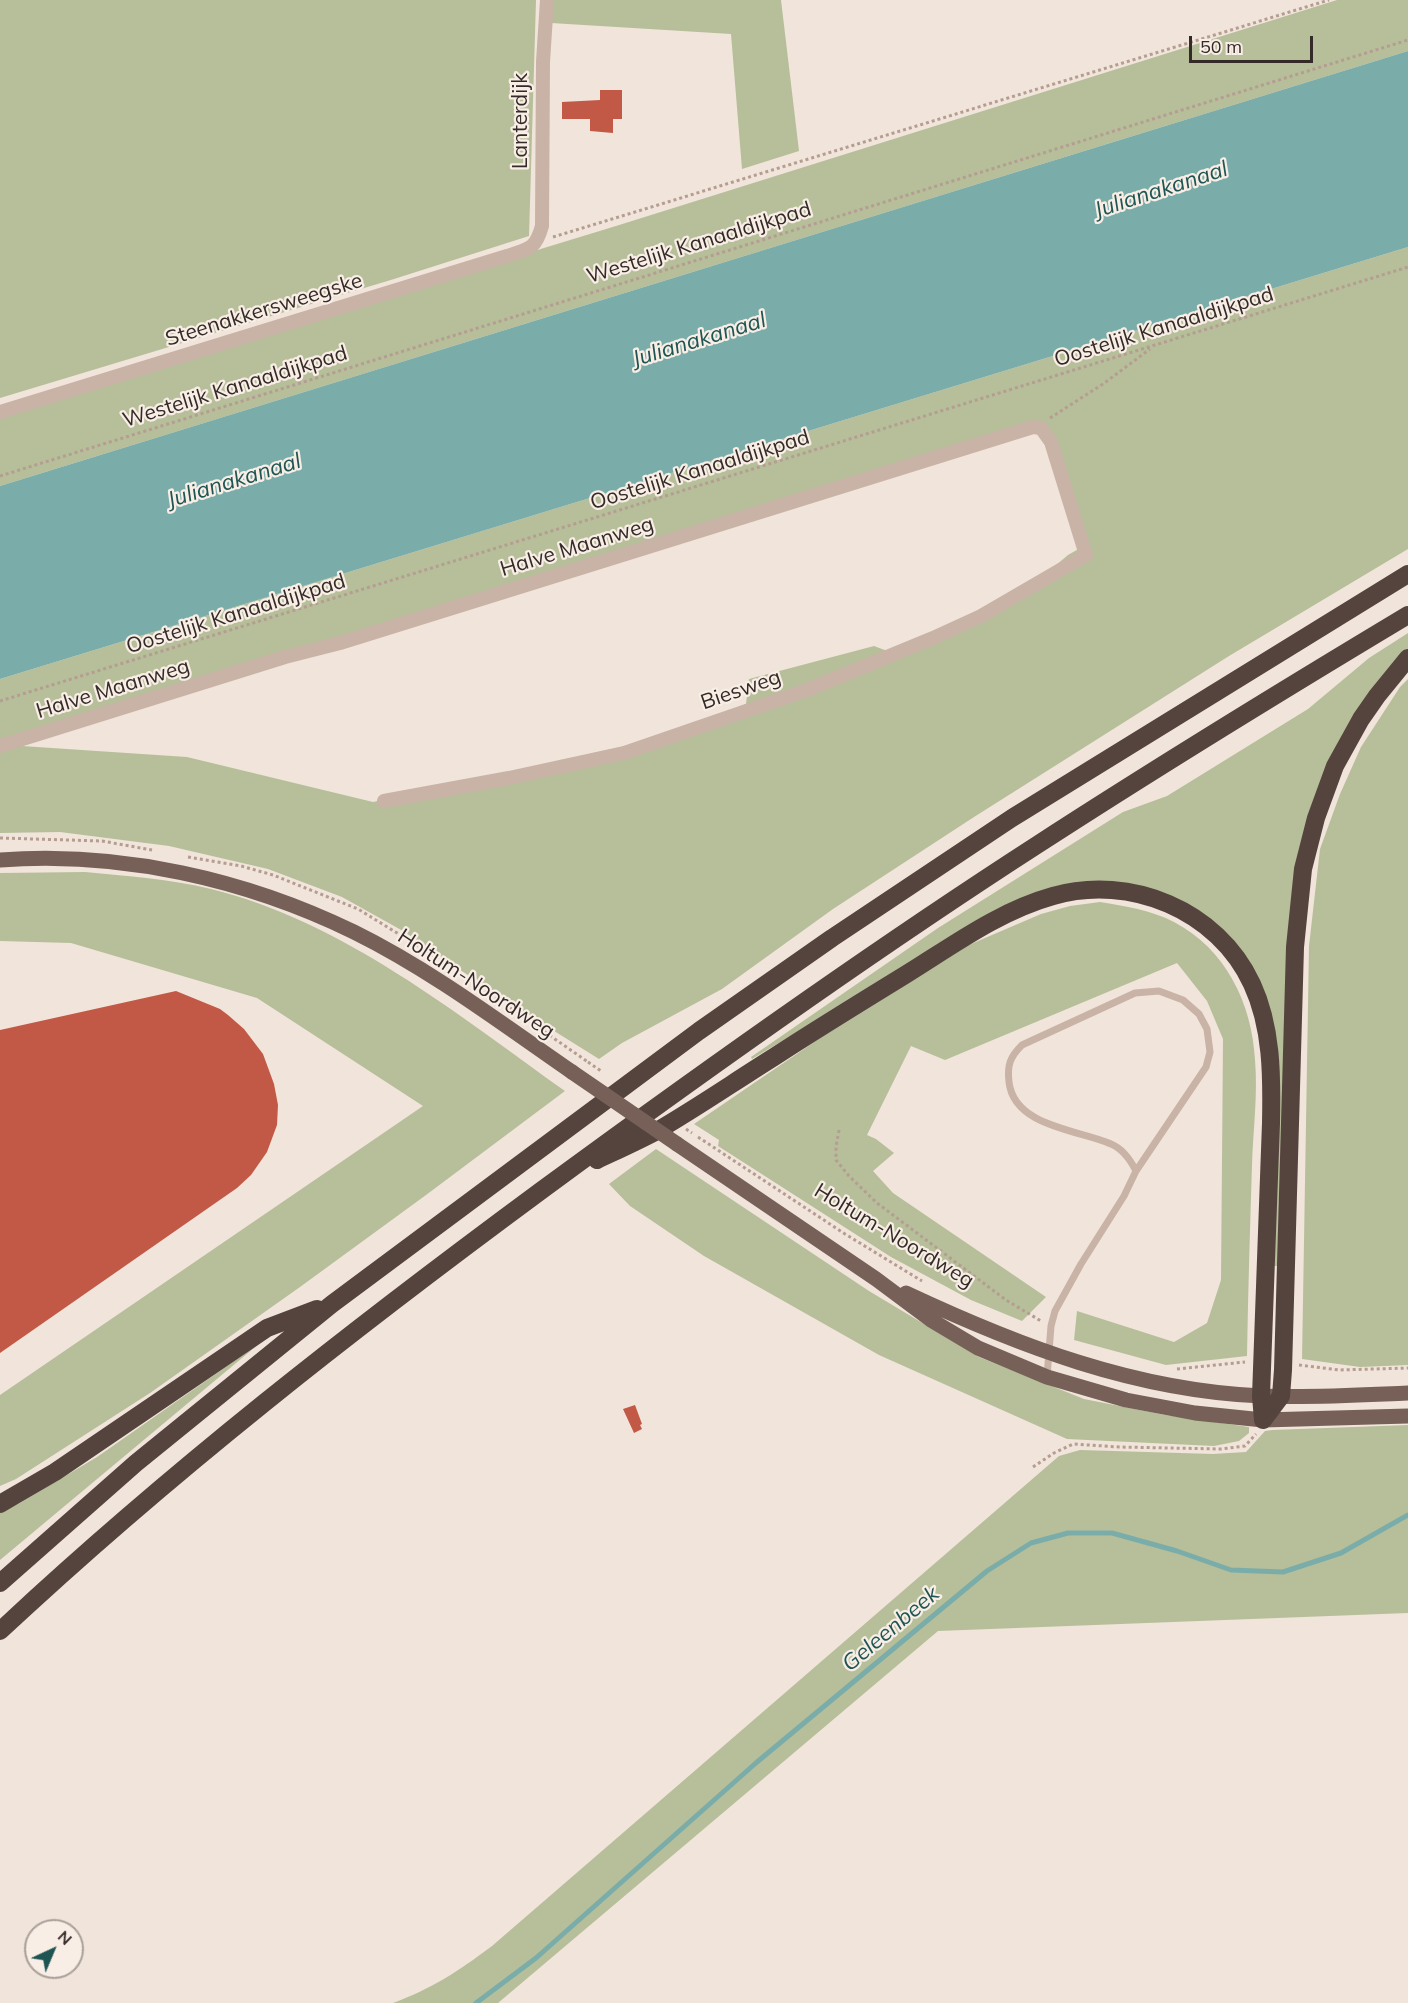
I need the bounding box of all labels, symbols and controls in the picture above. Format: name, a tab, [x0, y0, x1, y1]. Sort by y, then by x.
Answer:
scale bar	[1192, 24, 1316, 62]
text: 50 m	[1200, 35, 1242, 58]
street label: Lanterdijk	[508, 73, 534, 169]
water label: Julianakanaal	[1091, 156, 1231, 224]
street label: Westelijk Kanaaldijkpad	[584, 197, 814, 289]
street label: Steenakkersweegske	[163, 268, 365, 352]
street label: Oostelijk Kanaaldijkpad	[1051, 282, 1277, 372]
water label: Julianakanaal	[629, 307, 769, 373]
street label: Westelijk Kanaaldijkpad	[120, 341, 350, 433]
street label: Oostelijk Kanaaldijkpad	[587, 425, 813, 515]
water label: Julianakanaal	[164, 448, 304, 514]
street label: Halve Maanweg	[497, 512, 657, 582]
street label: Oostelijk Kanaaldijkpad	[123, 569, 349, 659]
street label: Halve Maanweg	[33, 654, 193, 724]
street label: Biesweg	[698, 665, 784, 715]
street label: Holtum-Noordweg	[393, 924, 559, 1044]
street label: Holtum-Noordweg	[810, 1178, 978, 1294]
water label: Geleenbeek	[837, 1581, 945, 1677]
north arrow	[24, 1919, 84, 1979]
text: N	[54, 1926, 76, 1949]

